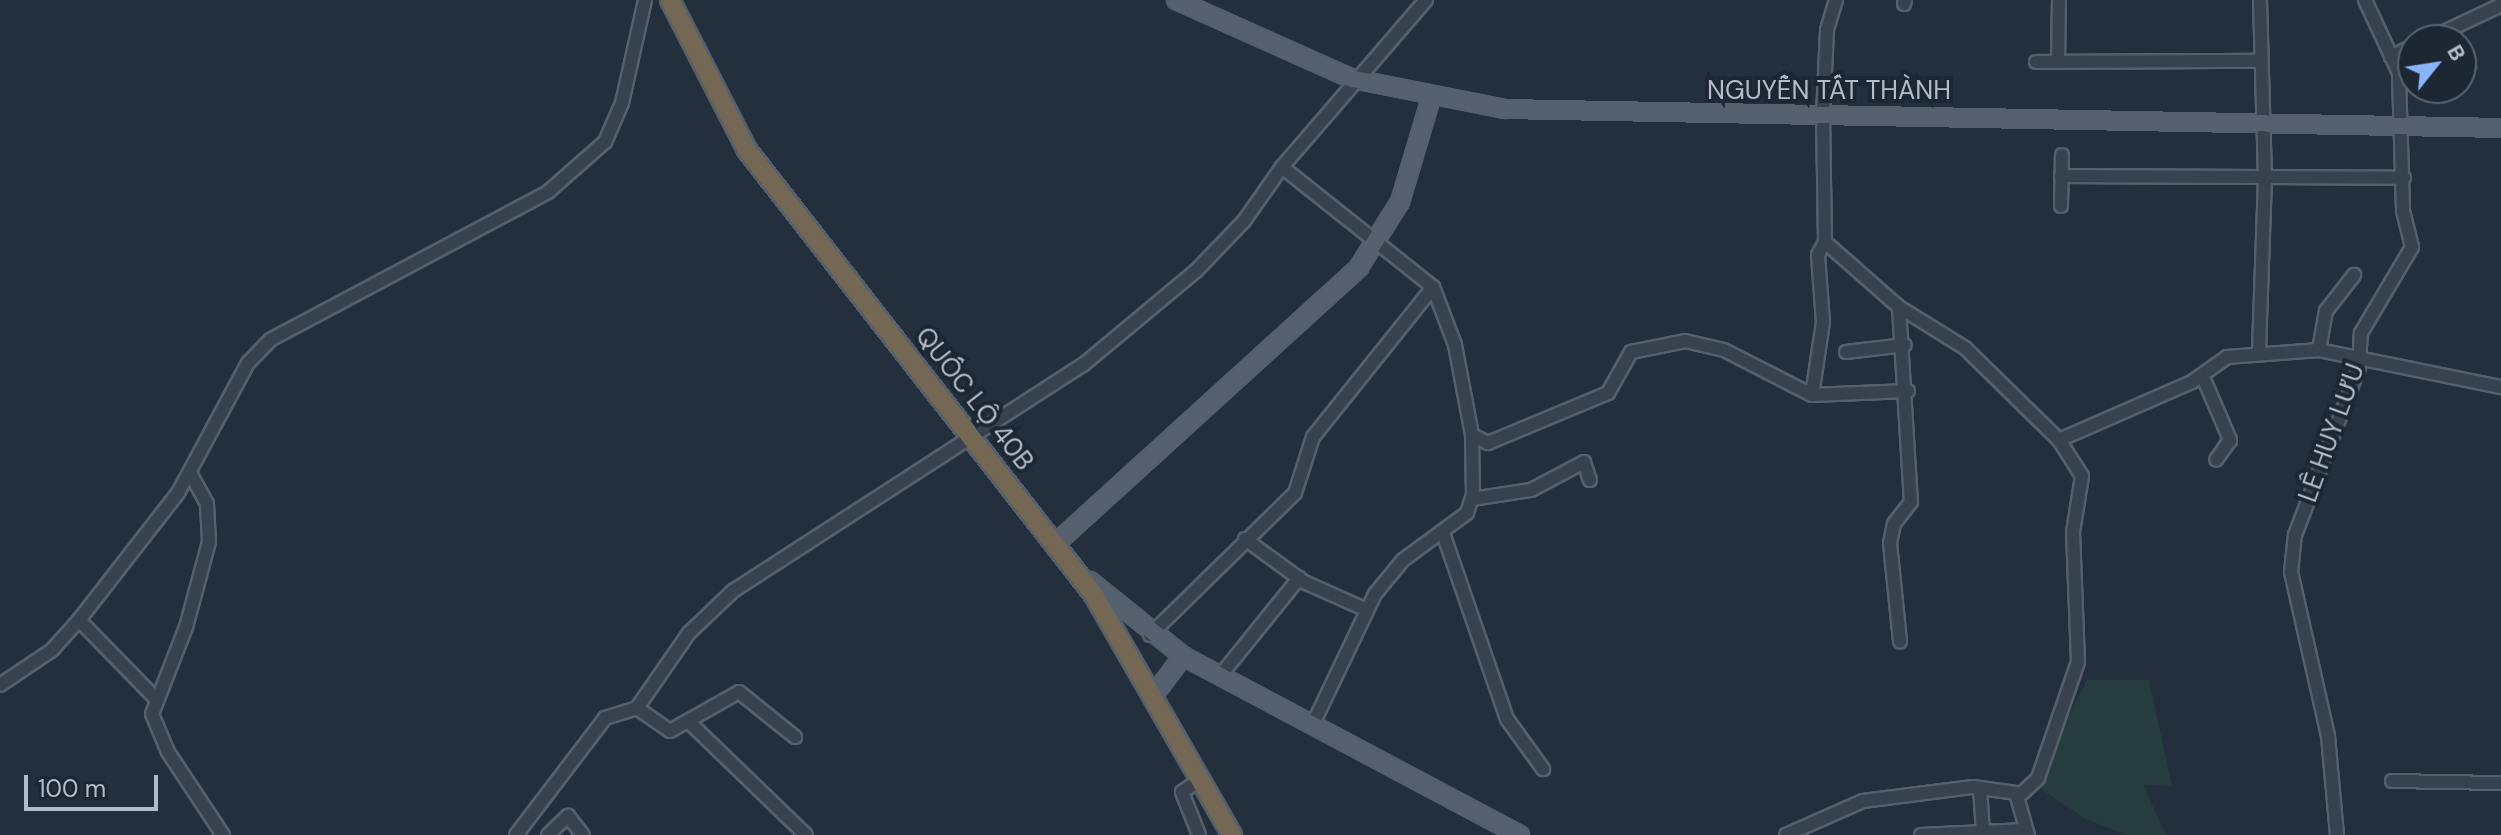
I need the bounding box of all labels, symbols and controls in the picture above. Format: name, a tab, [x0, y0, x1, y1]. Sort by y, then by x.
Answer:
north arrow	[2397, 24, 2477, 104]
text: B	[2440, 39, 2473, 66]
street label: NGUYỄN TẤT THÀNH	[1707, 75, 1951, 107]
street label: QUỐC LỘ 40B	[908, 321, 1040, 477]
street label: LÊ HUY LƯU	[2293, 360, 2371, 506]
scale bar	[28, 759, 162, 809]
text: 100 m	[38, 773, 106, 804]

